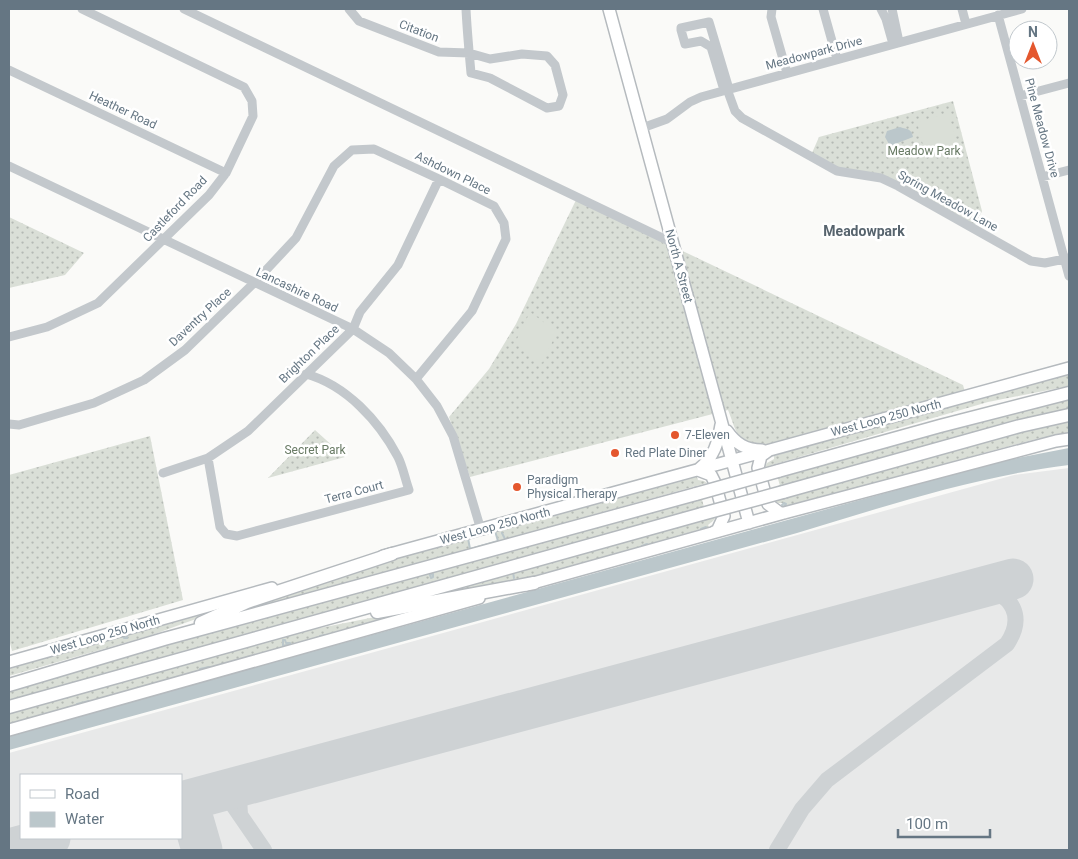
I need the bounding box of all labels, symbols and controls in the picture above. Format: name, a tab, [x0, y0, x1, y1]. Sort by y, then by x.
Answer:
street label: Citation	[397, 17, 441, 45]
north arrow	[1008, 20, 1058, 70]
text: N	[1028, 24, 1038, 40]
street label: Meadowpark Drive	[764, 33, 864, 73]
street label: Pine Meadow Drive	[1022, 77, 1062, 179]
street label: Heather Road	[87, 88, 159, 132]
park label: Meadow Park	[887, 144, 961, 158]
street label: Ashdown Place	[413, 149, 493, 197]
street label: Spring Meadow Lane	[896, 168, 1000, 234]
street label: Castleford Road	[140, 173, 210, 245]
district label: Meadowpark	[823, 223, 905, 239]
street label: North A Street	[662, 228, 696, 304]
street label: Lancashire Road	[254, 265, 340, 315]
street label: Daventry Place	[166, 285, 234, 349]
street label: Brighton Place	[276, 322, 342, 386]
street label: West Loop 250 North	[829, 397, 943, 439]
place label: 7-Eleven	[685, 428, 730, 442]
marker: 7-Eleven	[669, 429, 681, 441]
park label: Secret Park	[284, 443, 347, 457]
place label: Red Plate Diner	[625, 446, 707, 460]
marker: Red Plate Diner	[609, 447, 621, 459]
place label: Paradigm Physical Therapy	[527, 473, 618, 501]
street label: Terra Court	[323, 477, 385, 507]
marker: Paradigm Physical Therapy	[511, 481, 523, 493]
street label: West Loop 250 North	[438, 505, 552, 547]
street label: West Loop 250 North	[49, 613, 161, 657]
legend	[20, 774, 182, 839]
text: Road	[65, 785, 99, 803]
scale bar	[898, 806, 990, 838]
text: Water	[65, 810, 104, 828]
text: 100 m	[906, 815, 948, 833]

